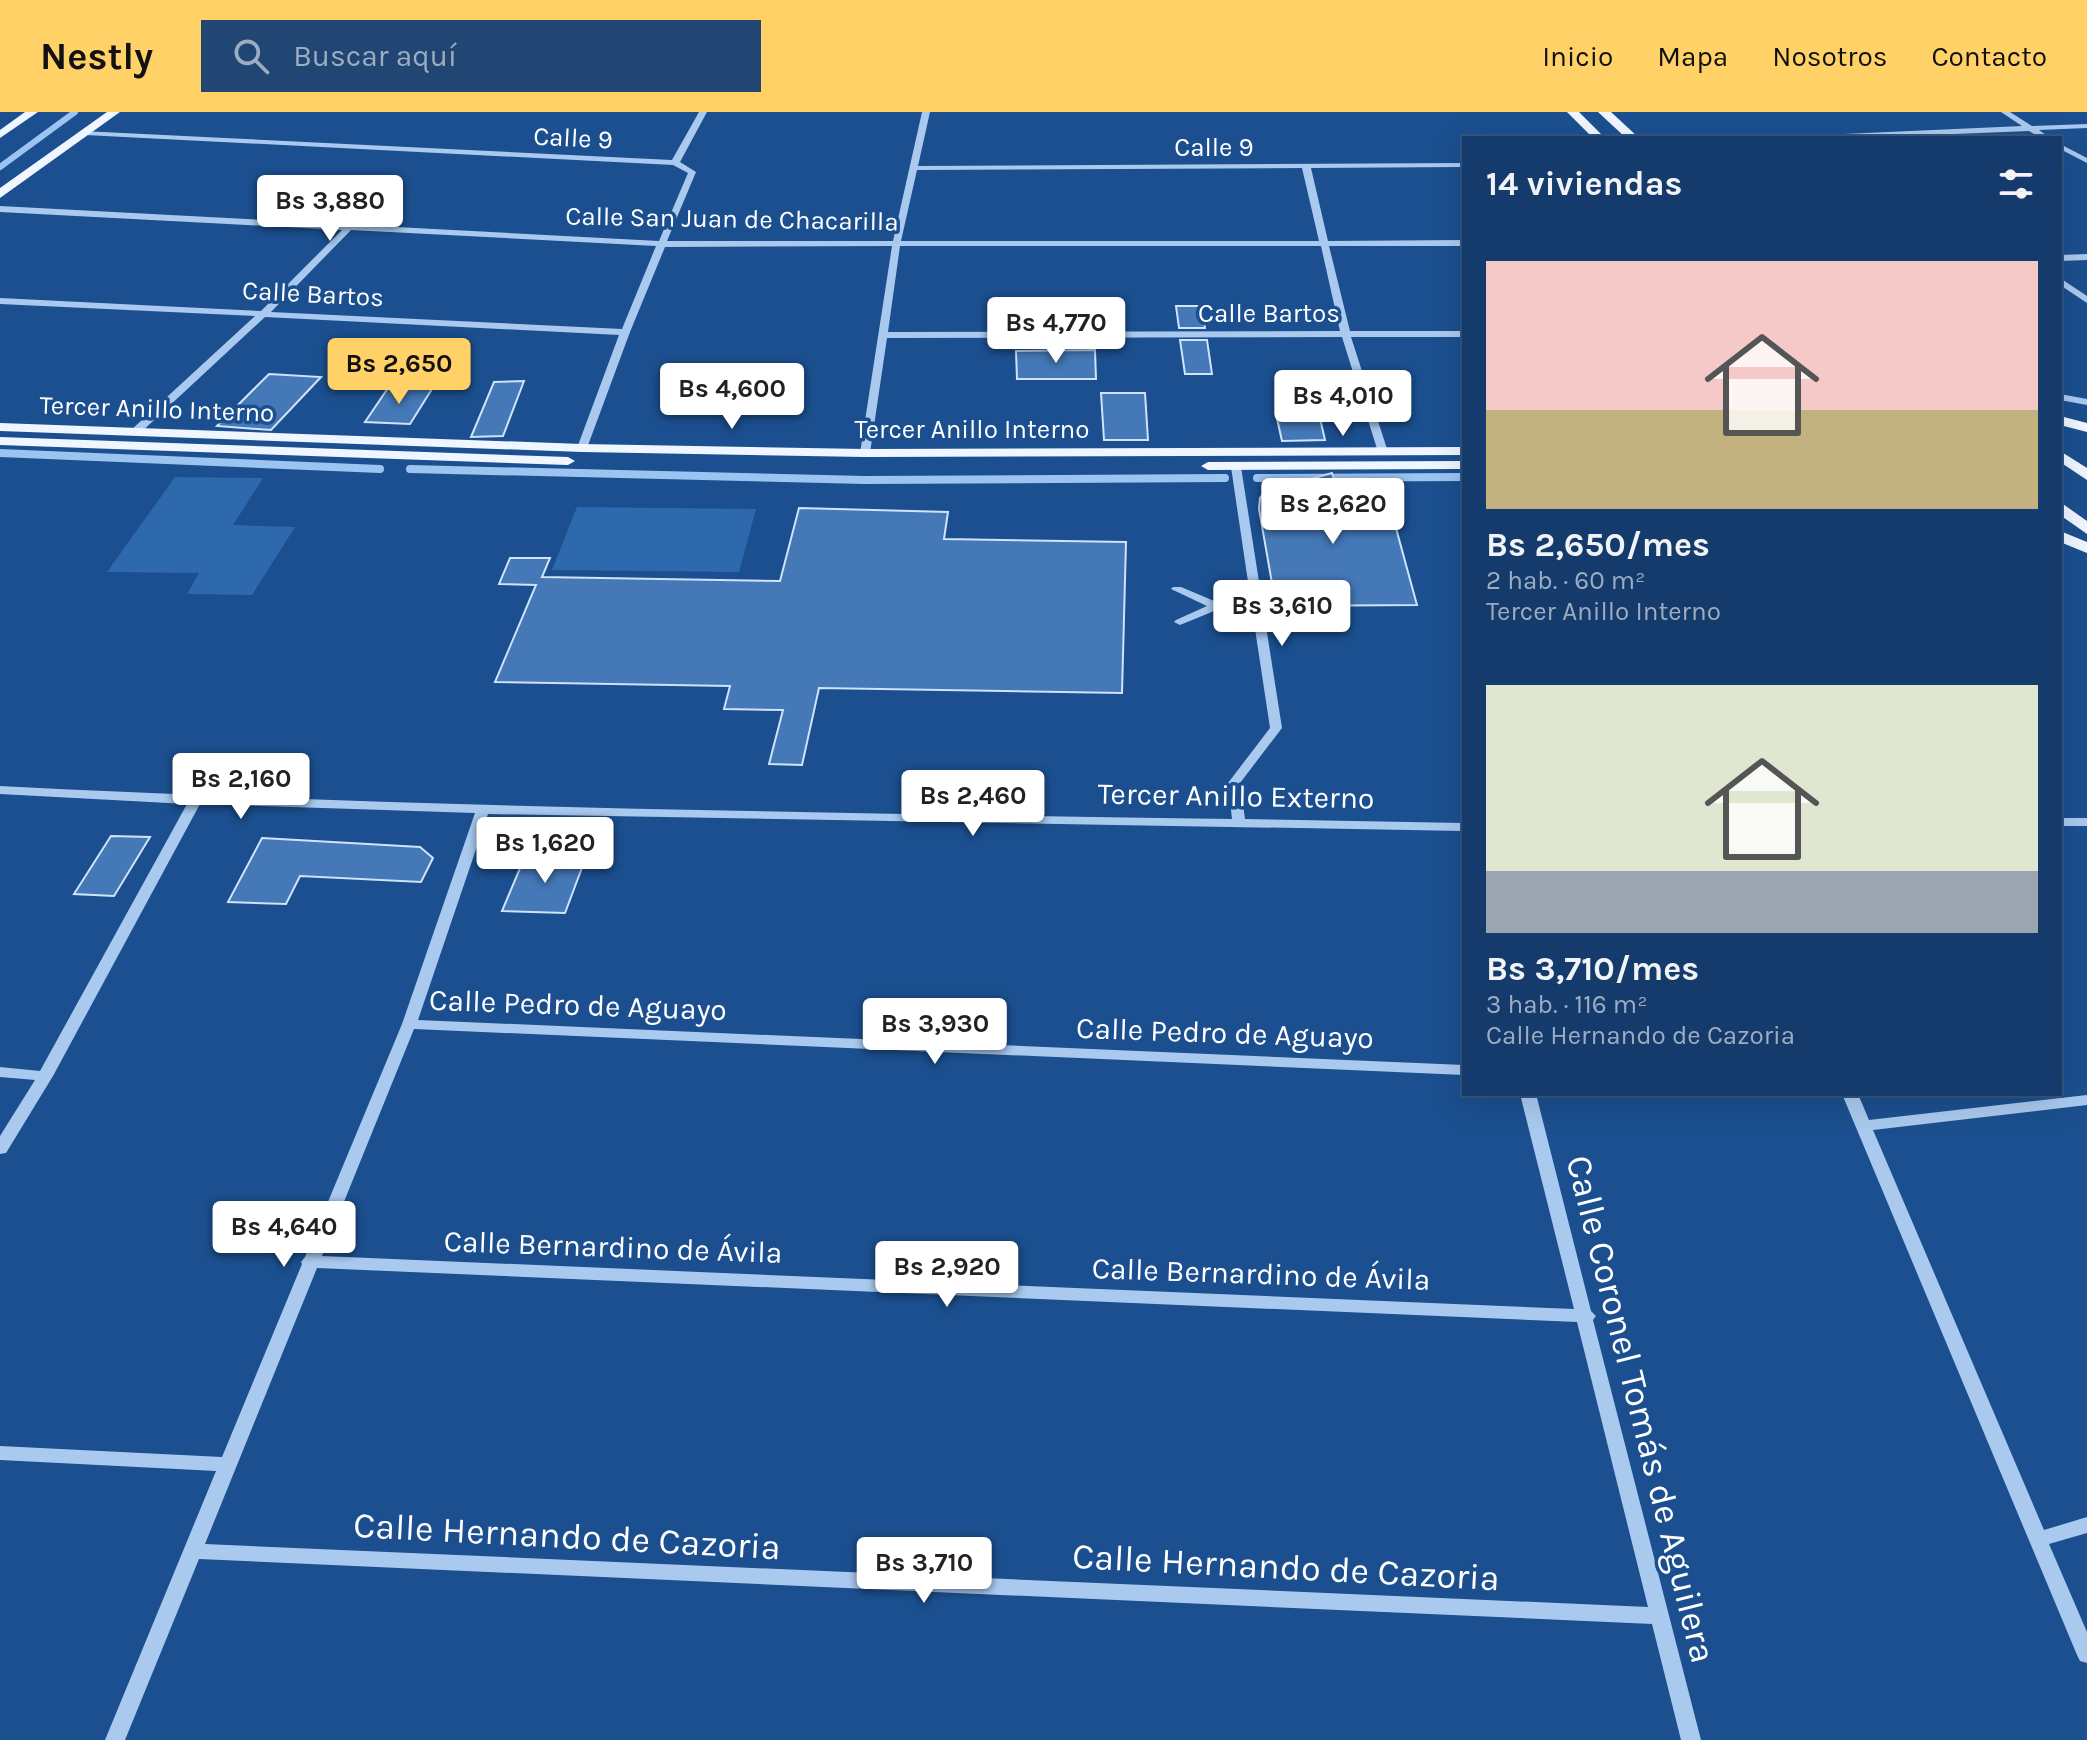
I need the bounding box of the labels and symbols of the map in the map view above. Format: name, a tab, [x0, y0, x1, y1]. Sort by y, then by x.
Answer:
street label: Calle 9	[533, 120, 613, 156]
street label: Calle 9	[1174, 132, 1254, 163]
pin: Bs 3,880	[247, 175, 413, 243]
street label: Calle San Juan de Chacarilla	[565, 201, 899, 237]
street label: Calle Bartos	[241, 275, 385, 313]
pin: Bs 4,770	[973, 297, 1139, 365]
street label: Calle Bartos	[1198, 298, 1340, 329]
pin: Bs 2,650	[316, 338, 482, 406]
pin: Bs 4,600	[649, 363, 815, 431]
pin: Bs 4,010	[1260, 370, 1426, 438]
street label: Tercer Anillo Interno	[39, 389, 275, 429]
street label: Tercer Anillo Interno	[855, 414, 1089, 445]
pin: Bs 2,620	[1250, 478, 1416, 546]
pin: Bs 3,610	[1199, 580, 1365, 648]
pin: Bs 2,160	[158, 753, 324, 821]
pin: Bs 2,460	[890, 770, 1056, 838]
street label: Tercer Anillo Externo	[1097, 776, 1375, 816]
pin: Bs 1,620	[462, 817, 628, 885]
street label: Calle Pedro de Aguayo	[429, 982, 727, 1028]
pin: Bs 3,930	[852, 998, 1018, 1066]
street label: Calle Pedro de Aguayo	[1076, 1010, 1374, 1056]
street label: Calle Coronel Tomás de Aguilera	[1558, 1151, 1724, 1667]
pin: Bs 4,640	[201, 1201, 367, 1269]
street label: Calle Bernardino de Ávila	[443, 1223, 783, 1271]
pin: Bs 2,920	[864, 1241, 1030, 1309]
street label: Calle Bernardino de Ávila	[1091, 1250, 1431, 1298]
street label: Calle Hernando de Cazoria	[352, 1504, 782, 1568]
street label: Calle Hernando de Cazoria	[1071, 1535, 1501, 1599]
pin: Bs 3,710	[841, 1537, 1007, 1605]

